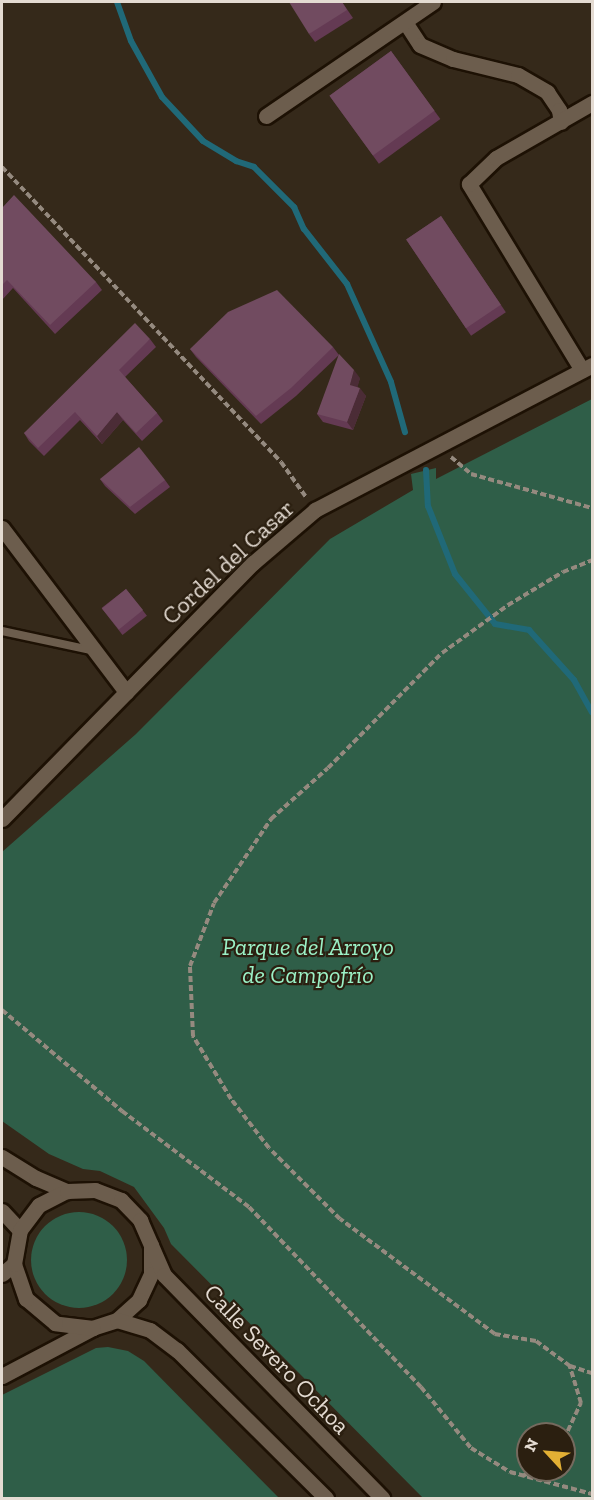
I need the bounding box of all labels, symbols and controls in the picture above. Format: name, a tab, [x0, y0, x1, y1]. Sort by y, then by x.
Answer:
street label: Cordel del Casar	[156, 494, 300, 630]
park label: Parque del Arroyo de Campofrío	[222, 933, 394, 989]
street label: Calle Severo Ochoa	[198, 1278, 356, 1440]
north arrow	[516, 1422, 576, 1482]
text: N	[520, 1435, 542, 1454]

